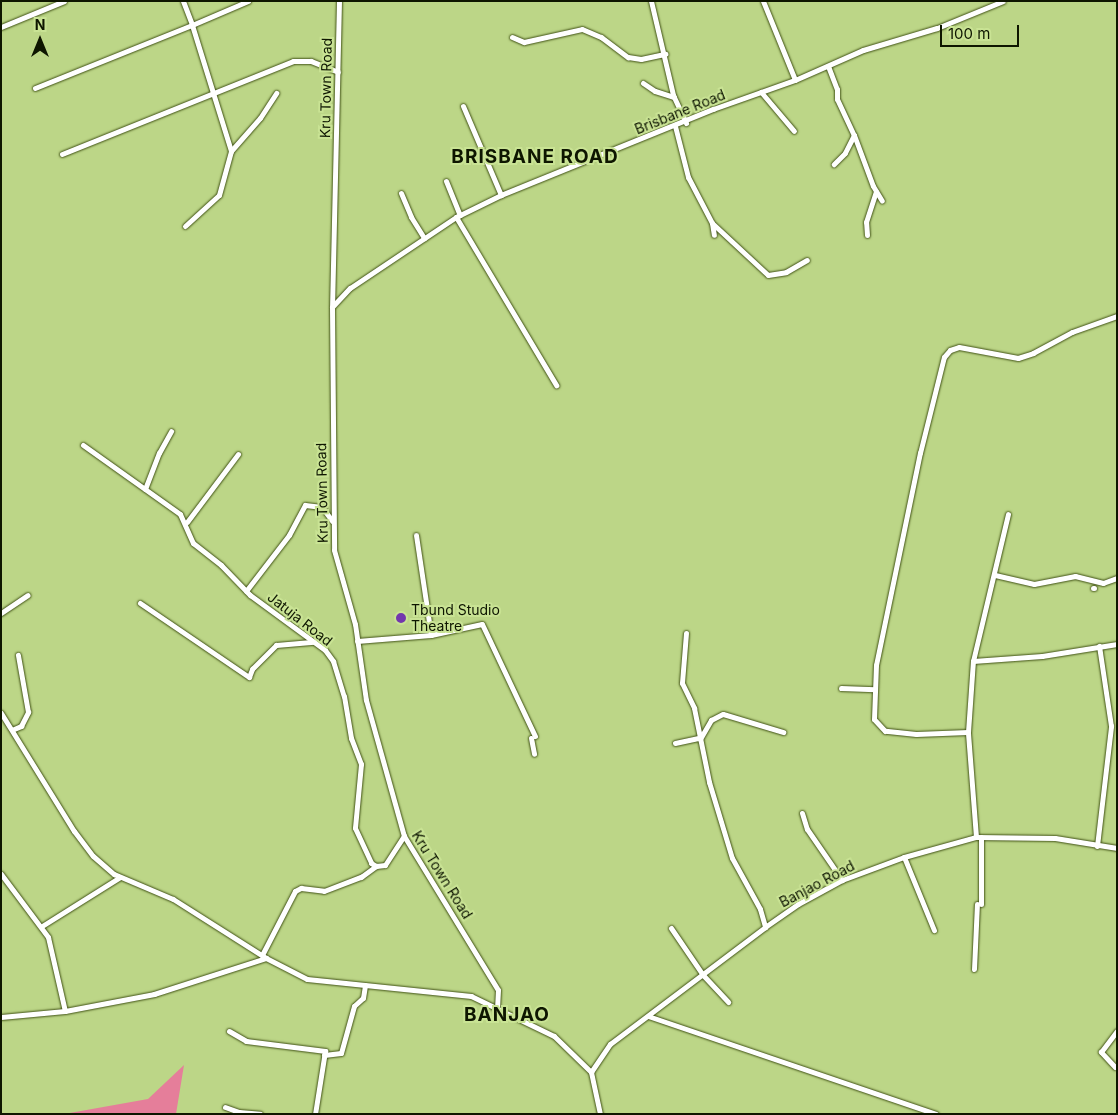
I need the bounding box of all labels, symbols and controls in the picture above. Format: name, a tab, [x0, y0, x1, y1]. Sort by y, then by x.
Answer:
north arrow	[15, 15, 65, 65]
scale bar	[943, 15, 1022, 47]
text: N	[35, 16, 45, 33]
text: 100 m	[948, 24, 990, 43]
street label: Kru Town Road	[317, 38, 335, 138]
street label: Brisbane Road	[632, 86, 728, 138]
district label: BRISBANE ROAD	[450, 146, 620, 168]
street label: Kru Town Road	[313, 443, 331, 543]
street label: Jatuja Road	[264, 588, 336, 650]
place label: Tbund Studio Theatre	[411, 602, 500, 634]
marker: Tbund Studio Theatre	[395, 612, 407, 624]
street label: Kru Town Road	[408, 828, 476, 922]
street label: Banjao Road	[777, 857, 857, 911]
district label: BANJAO	[463, 1004, 551, 1026]

